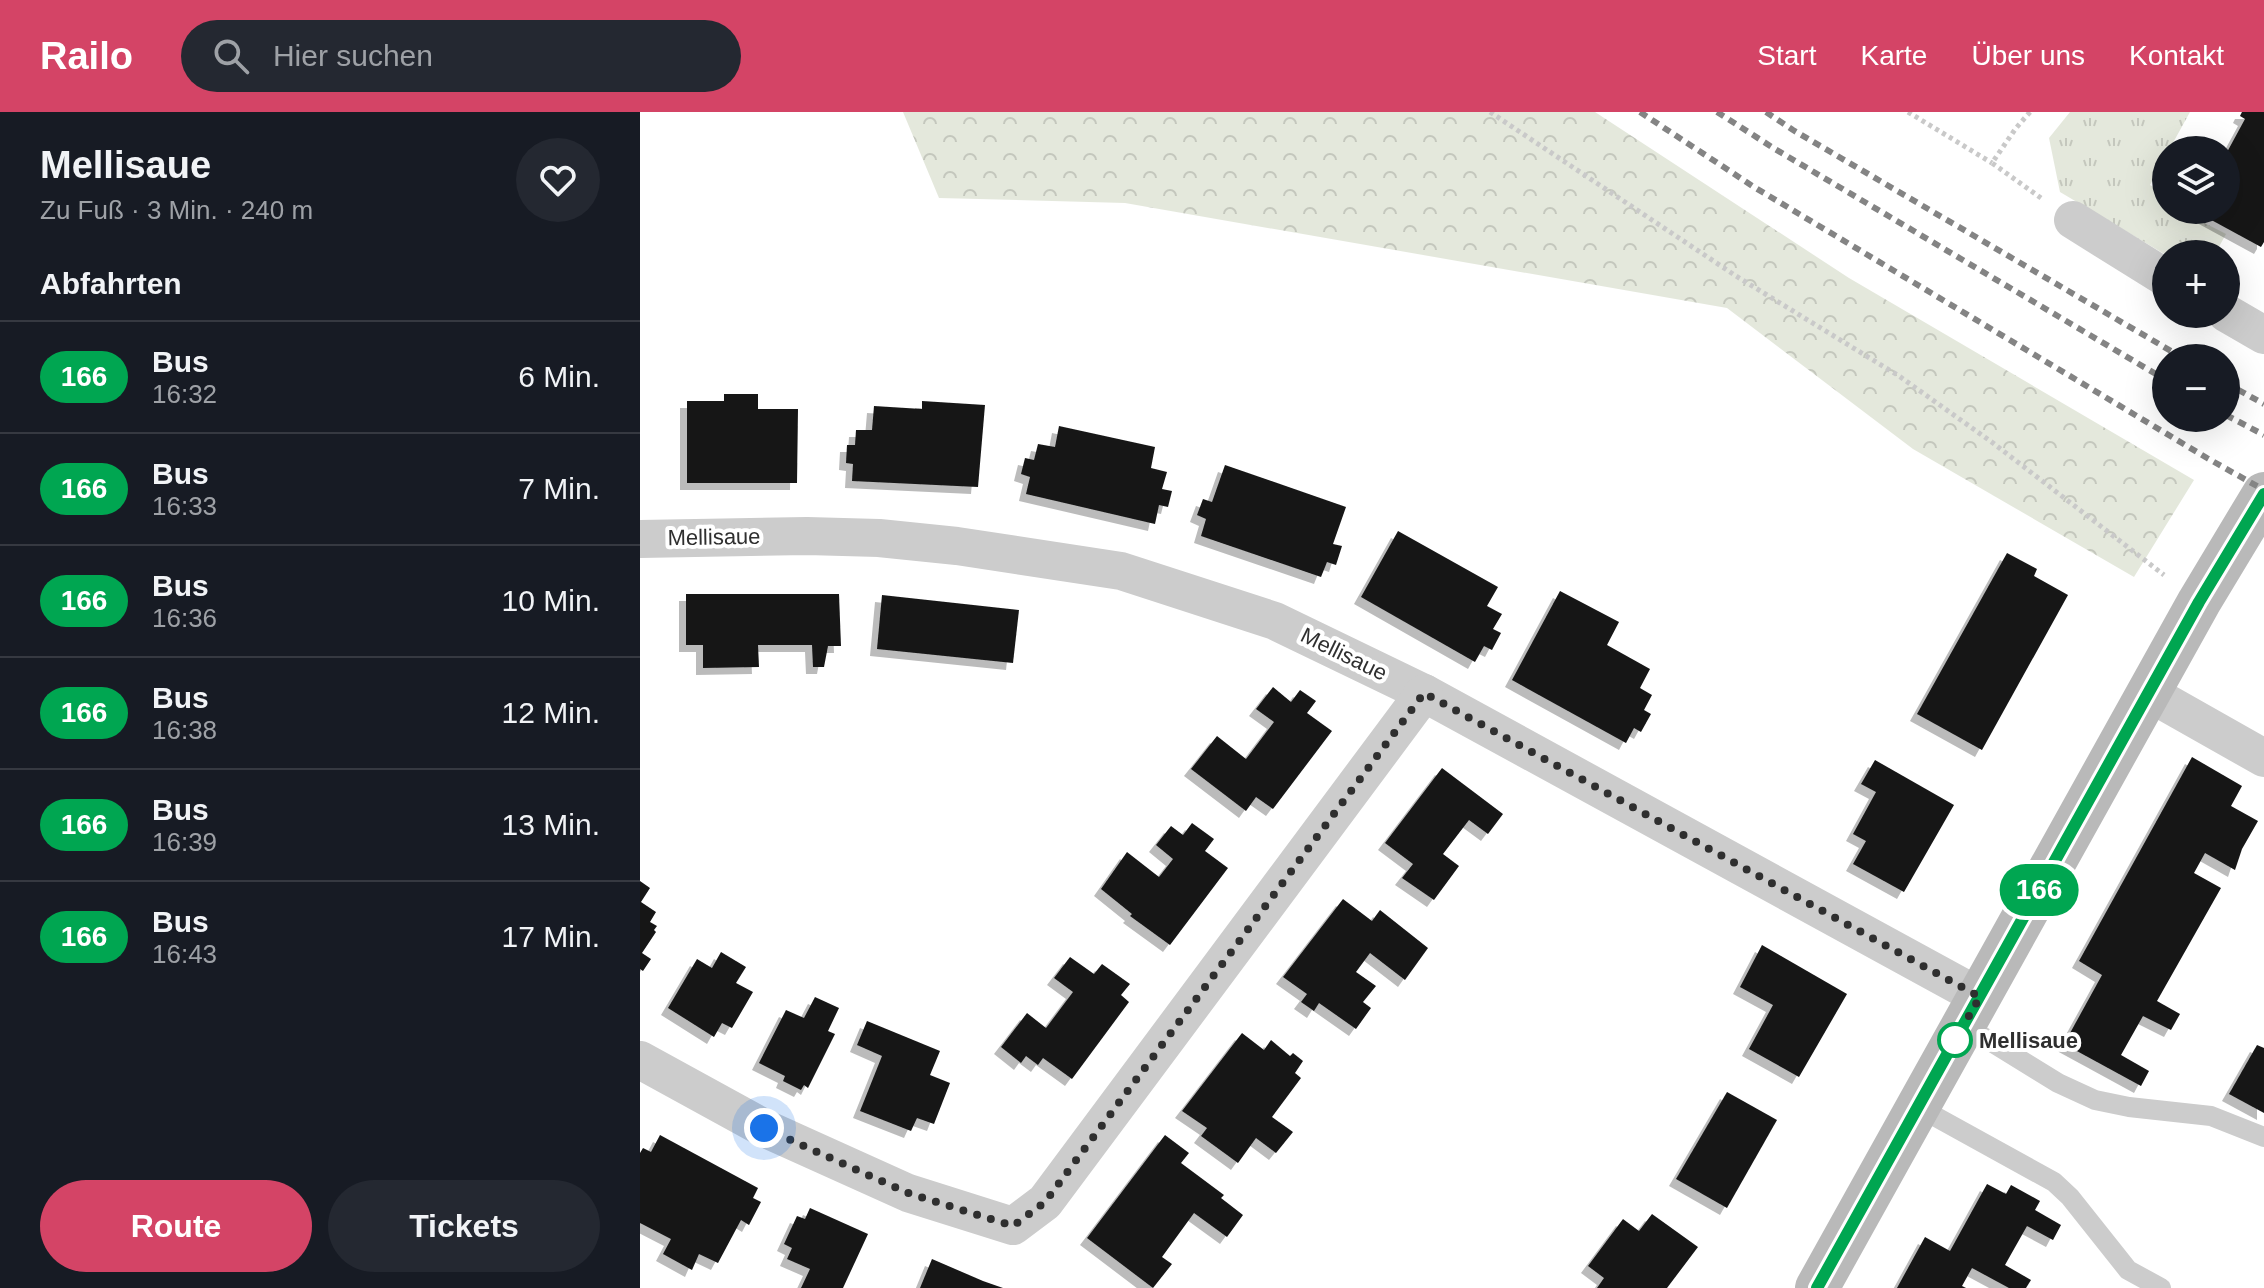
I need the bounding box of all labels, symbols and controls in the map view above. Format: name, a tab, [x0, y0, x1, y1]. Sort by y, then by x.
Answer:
search box	[181, 20, 741, 92]
icon: search	[209, 34, 253, 78]
text: Railo	[40, 35, 133, 77]
text: Hier suchen	[273, 39, 433, 72]
text: Start	[1757, 40, 1816, 71]
text: Karte	[1860, 40, 1927, 71]
text: Über uns	[1971, 40, 2085, 71]
text: Kontakt	[2129, 40, 2224, 71]
map controls	[2152, 136, 2240, 432]
button: layers	[2152, 136, 2240, 224]
button: heart	[516, 138, 600, 222]
text: Mellisaue	[40, 144, 211, 186]
text: Zu Fuß · 3 Min. · 240 m	[40, 195, 313, 225]
button: +	[2152, 240, 2240, 328]
text: Abfahrten	[40, 267, 182, 300]
button: −	[2152, 344, 2240, 432]
text: Bus	[152, 345, 209, 378]
text: 6 Min.	[518, 360, 600, 393]
text: 166	[61, 361, 107, 392]
text: 16:32	[152, 379, 217, 409]
text: Bus	[152, 457, 209, 490]
text: 7 Min.	[518, 472, 600, 505]
text: 166	[61, 473, 107, 504]
text: 16:33	[152, 491, 217, 521]
street label: Mellisaue	[667, 524, 761, 550]
text: Bus	[152, 569, 209, 602]
text: 10 Min.	[502, 584, 600, 617]
text: 166	[61, 585, 107, 616]
text: 16:36	[152, 603, 217, 633]
street label: Mellisaue	[1297, 622, 1391, 686]
text: Bus	[152, 681, 209, 714]
text: 12 Min.	[502, 696, 600, 729]
text: 166	[61, 697, 107, 728]
text: 16:38	[152, 715, 217, 745]
text: Bus	[152, 793, 209, 826]
text: 13 Min.	[502, 808, 600, 841]
text: 166	[61, 809, 107, 840]
text: 16:39	[152, 827, 217, 857]
line badge: 166	[1993, 864, 2085, 916]
text: 166	[2016, 874, 2062, 905]
text: Bus	[152, 905, 209, 938]
text: 17 Min.	[502, 920, 600, 953]
text: 166	[61, 921, 107, 952]
text: 16:43	[152, 939, 217, 969]
marker: Mellisaue	[1938, 1023, 1972, 1057]
place label: Mellisaue	[1979, 1028, 2078, 1053]
your location	[744, 1108, 784, 1148]
button: Route	[40, 1180, 312, 1272]
button: Tickets	[328, 1180, 600, 1272]

